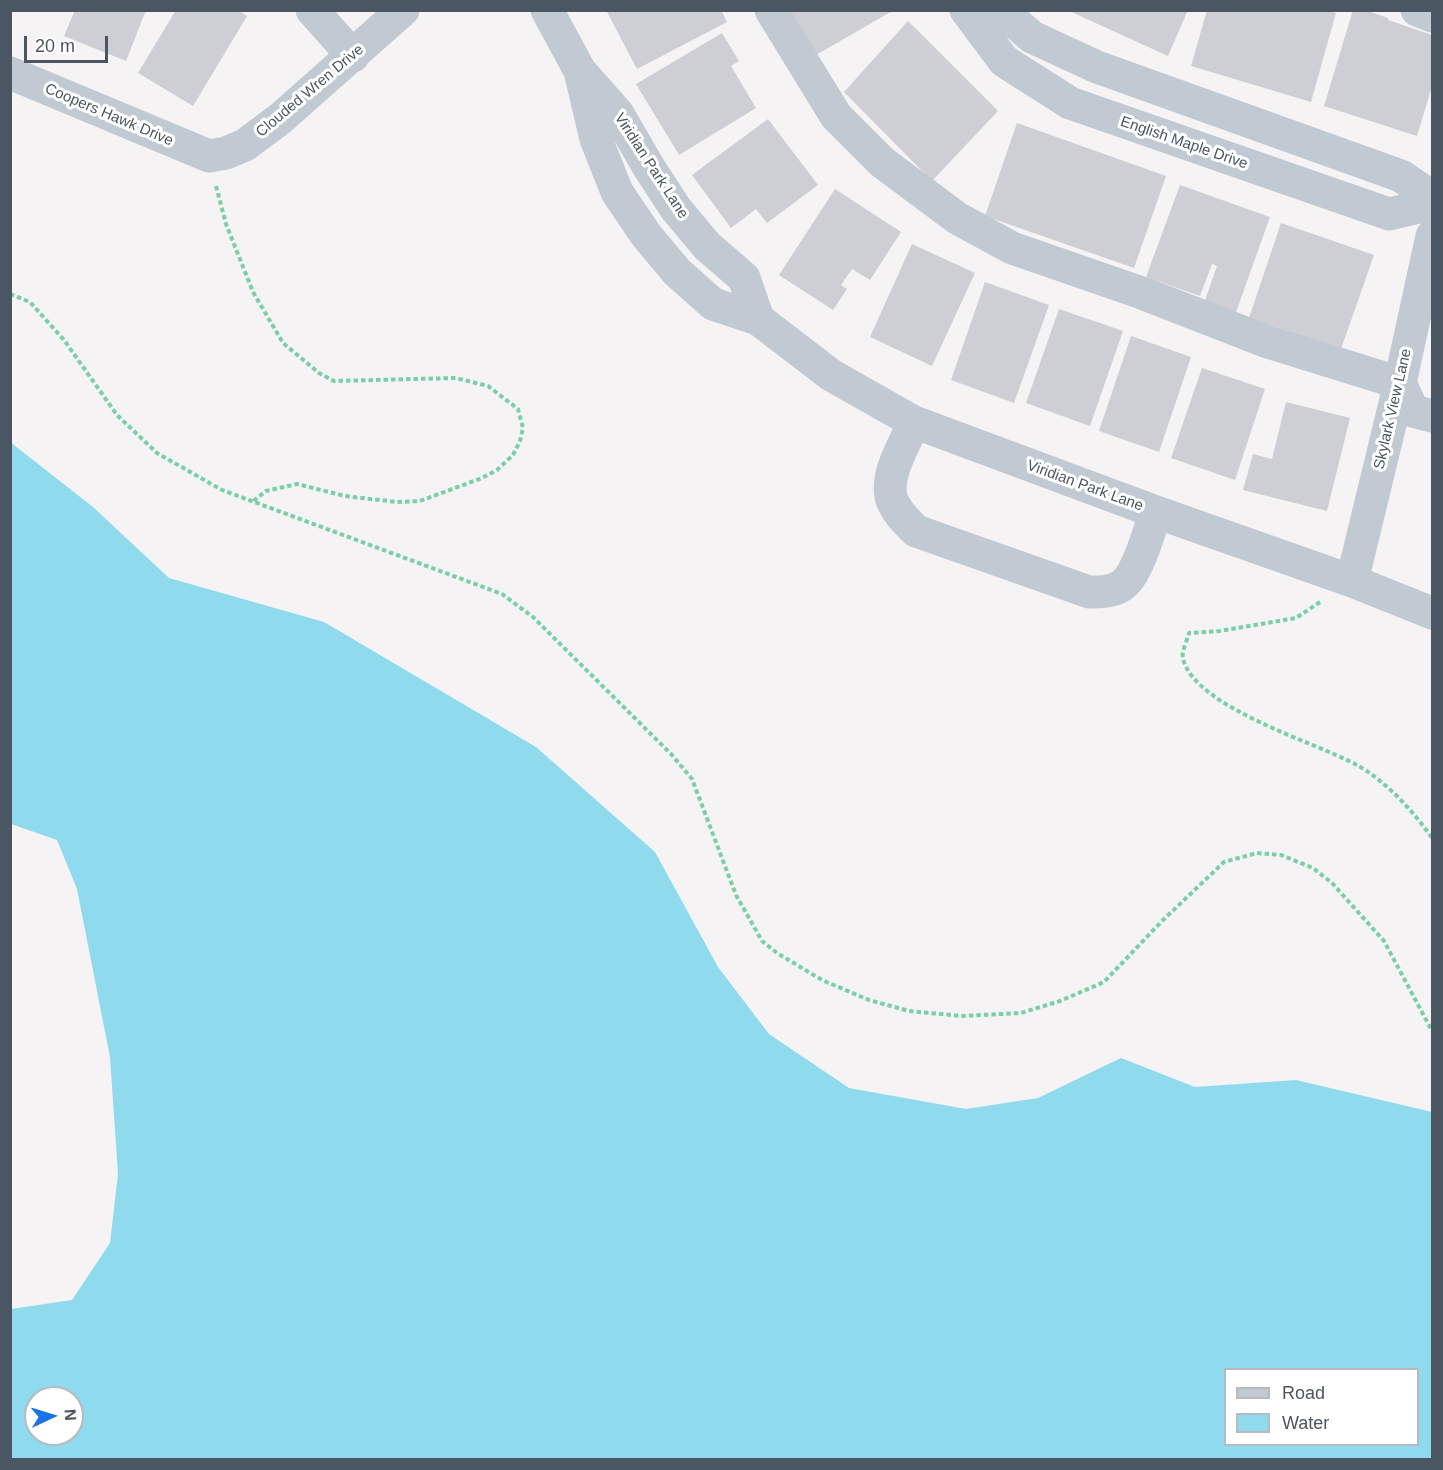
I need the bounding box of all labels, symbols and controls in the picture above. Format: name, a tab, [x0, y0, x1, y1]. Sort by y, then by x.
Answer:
scale bar	[27, 24, 111, 62]
text: 20 m	[35, 36, 75, 56]
street label: Clouded Wren Drive	[253, 41, 367, 141]
street label: Coopers Hawk Drive	[42, 80, 176, 150]
street label: Viridian Park Lane	[610, 110, 692, 222]
street label: English Maple Drive	[1118, 113, 1250, 173]
street label: Skylark View Lane	[1370, 347, 1416, 471]
street label: Viridian Park Lane	[1024, 457, 1146, 515]
legend	[1224, 1368, 1419, 1446]
text: Road	[1282, 1383, 1325, 1403]
north arrow	[24, 1386, 84, 1446]
text: N	[62, 1408, 79, 1421]
text: Water	[1282, 1413, 1329, 1433]

